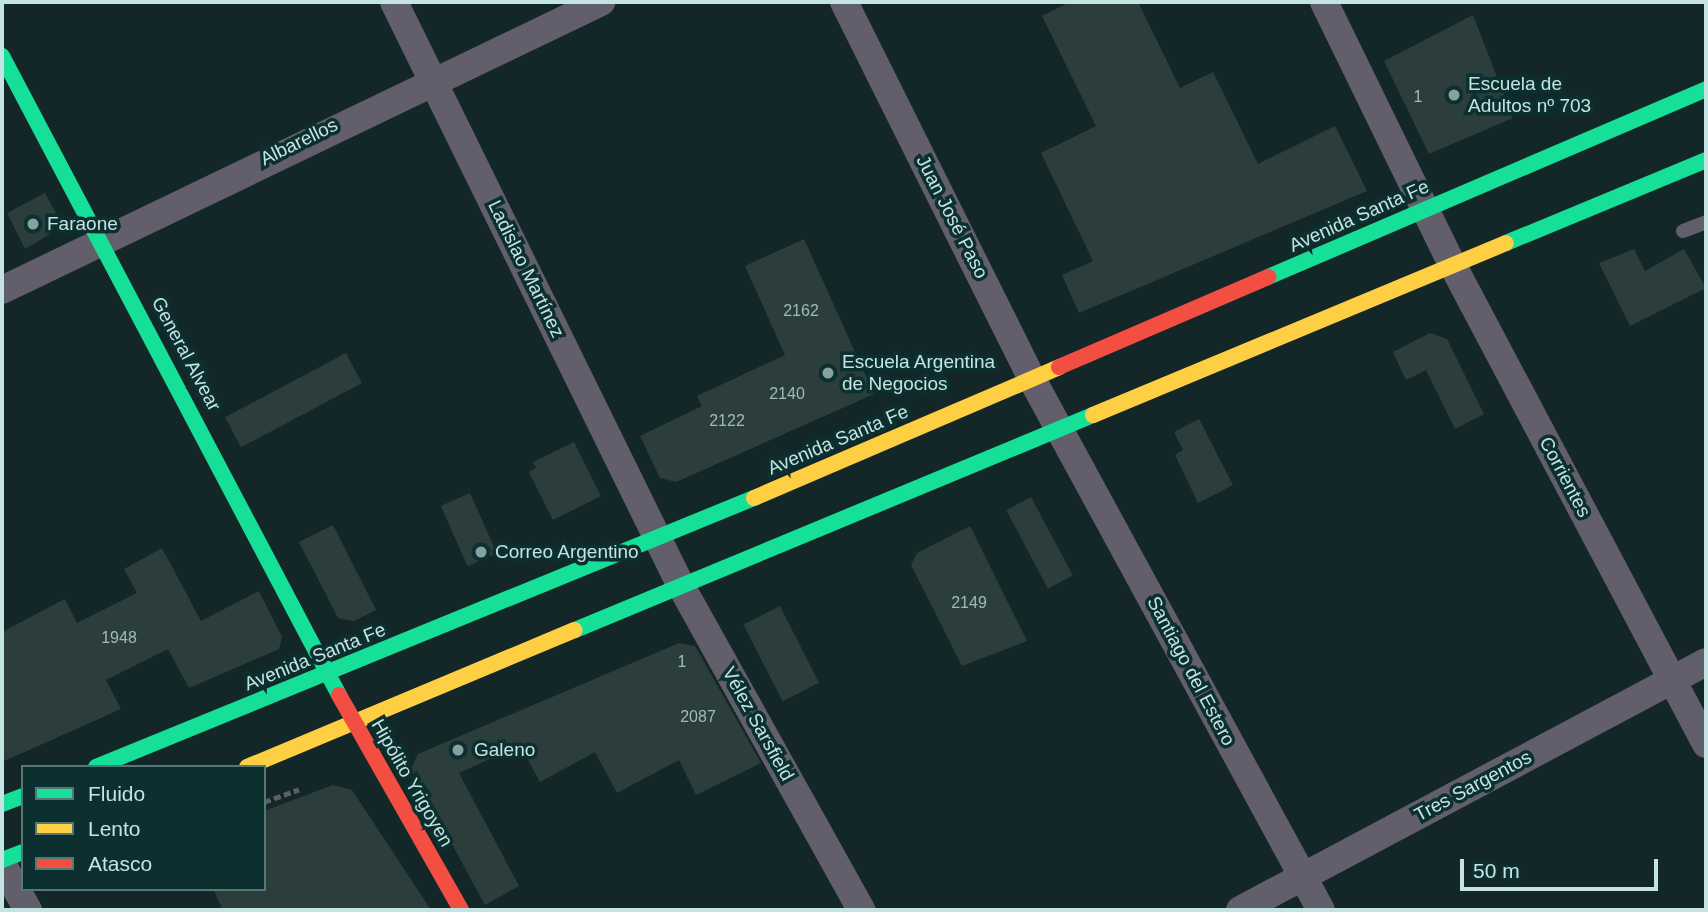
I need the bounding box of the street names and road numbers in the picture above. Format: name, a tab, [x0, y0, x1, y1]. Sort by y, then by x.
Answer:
street label: Albarellos	[257, 113, 341, 171]
street label: Juan José Paso	[911, 152, 993, 282]
street label: Avenida Santa Fe	[1286, 175, 1432, 257]
street label: Ladislao Martínez	[483, 197, 569, 341]
street label: General Alvear	[146, 293, 226, 415]
street label: Avenida Santa Fe	[764, 400, 912, 480]
street label: Corrientes	[1534, 433, 1596, 521]
street label: Santiago del Estero	[1142, 592, 1240, 750]
street label: Avenida Santa Fe	[241, 618, 389, 696]
street label: Vélez Sarsfield	[717, 663, 799, 785]
street label: Hipólito Yrigoyen	[366, 715, 458, 851]
street label: Tres Sargentos	[1411, 746, 1535, 826]

